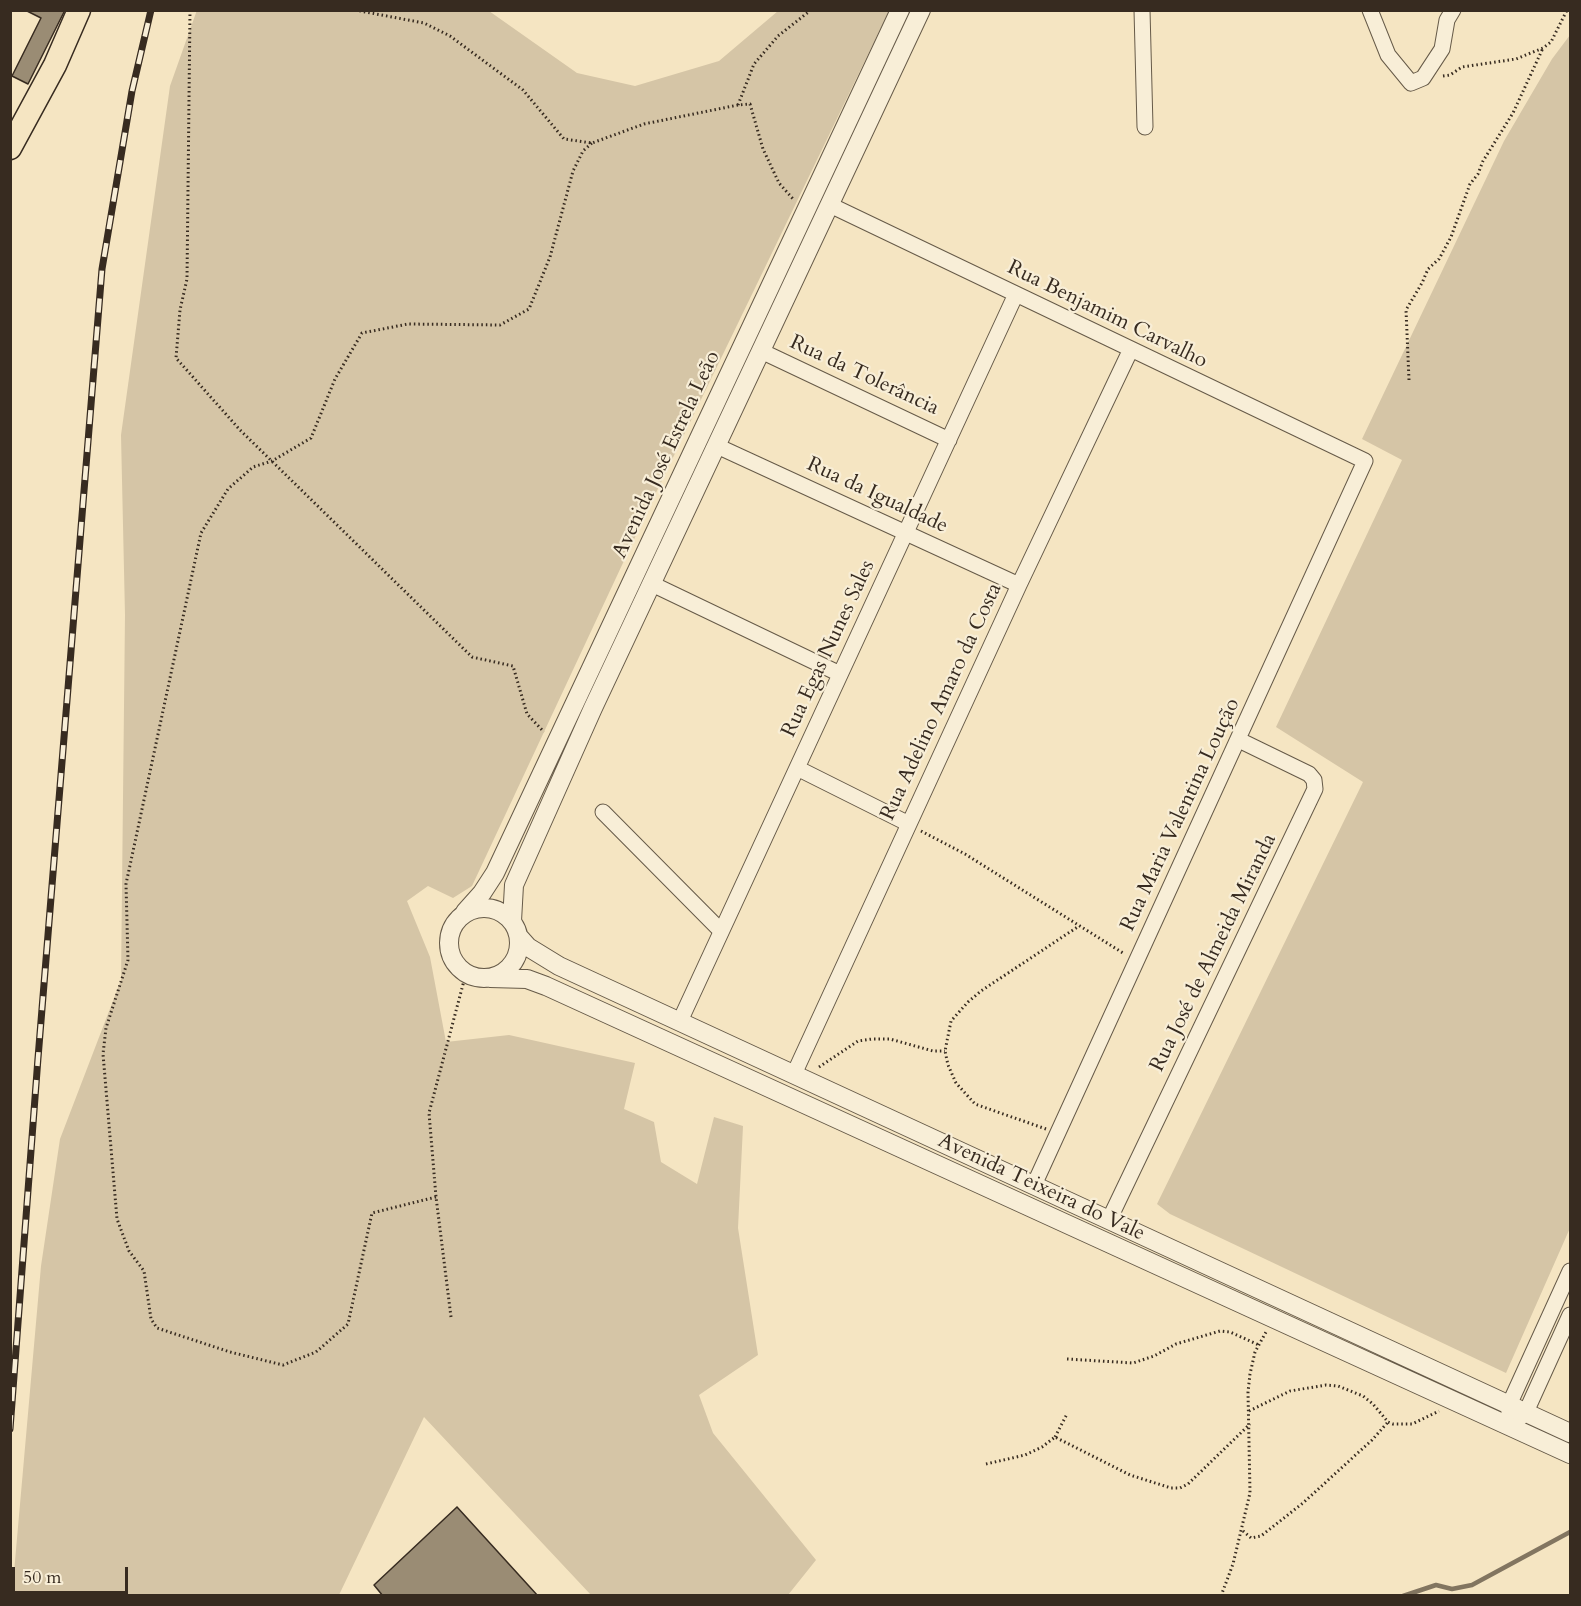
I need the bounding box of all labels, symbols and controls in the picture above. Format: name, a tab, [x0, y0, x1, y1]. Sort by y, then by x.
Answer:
street label: Rua Benjamim Carvalho	[1003, 256, 1211, 374]
street label: Rua da Tolerância	[785, 330, 943, 422]
street label: Avenida José Estrela Leão	[608, 347, 726, 563]
street label: Rua da Igualdade	[803, 452, 951, 540]
street label: Rua Egas Nunes Sales	[777, 557, 881, 741]
street label: Rua Adelino Amaro da Costa	[876, 579, 1008, 825]
street label: Rua Maria Valentina Loução	[1116, 695, 1246, 935]
street label: Rua José de Almeida Miranda	[1145, 830, 1283, 1076]
street label: Avenida Teixeira do Vale	[934, 1129, 1148, 1247]
scale bar	[15, 1555, 130, 1593]
text: 50 m	[23, 1565, 62, 1590]

